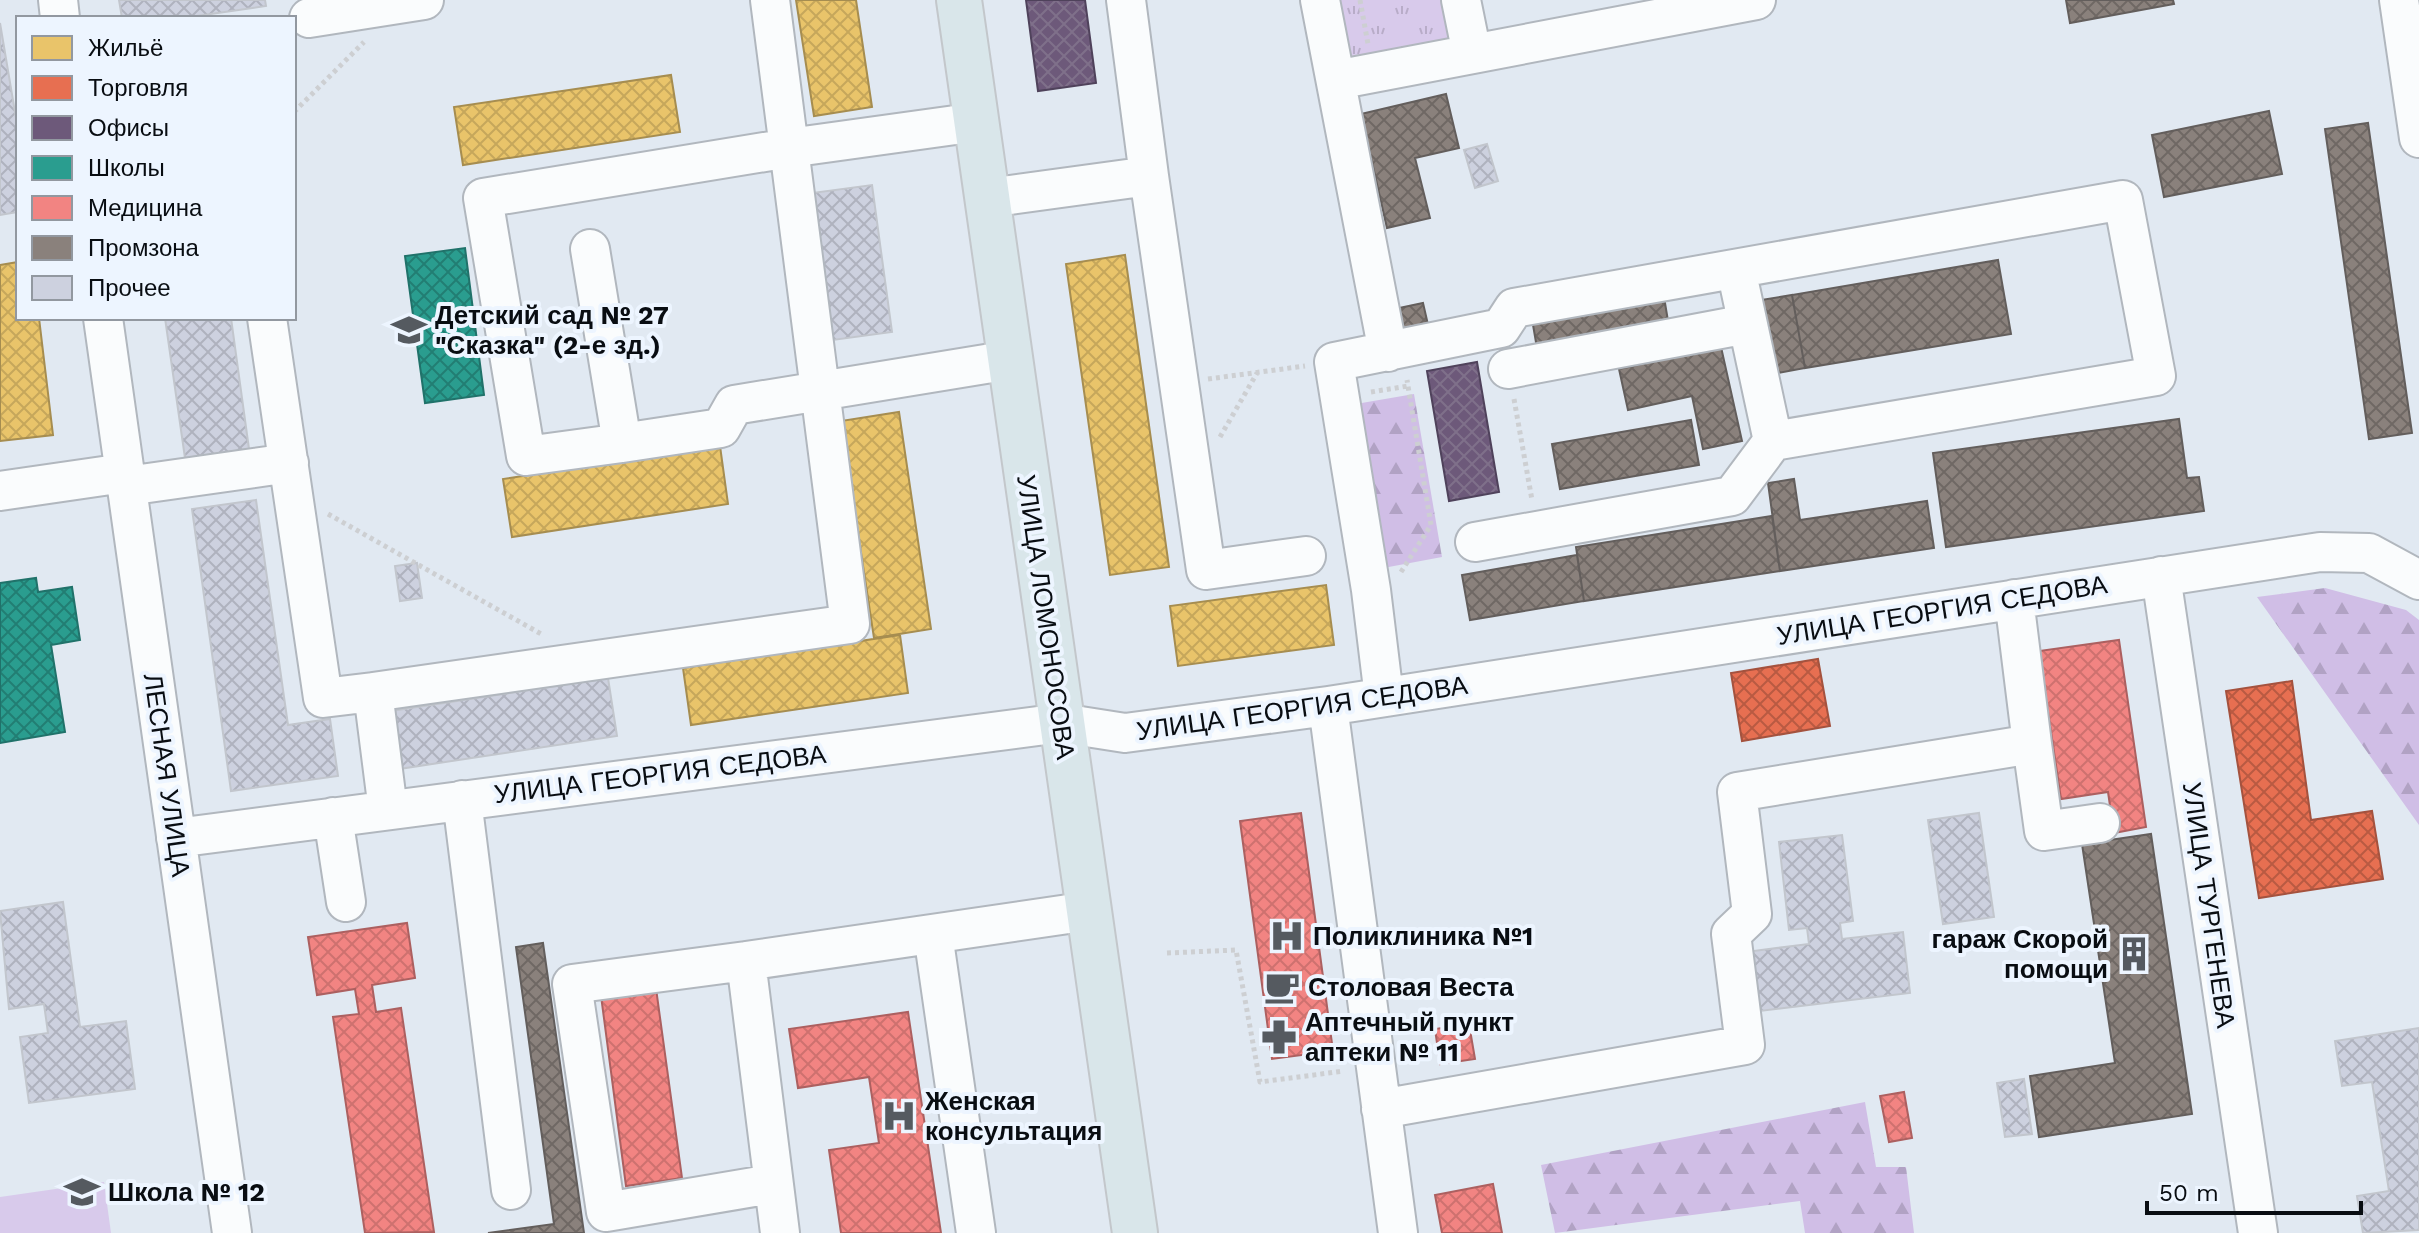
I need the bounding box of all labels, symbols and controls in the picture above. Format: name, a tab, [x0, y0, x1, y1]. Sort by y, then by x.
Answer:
legend	[16, 16, 296, 320]
text: Жильё	[88, 34, 163, 62]
text: Торговля	[88, 74, 188, 102]
text: Офисы	[88, 114, 169, 142]
text: Школы	[88, 154, 165, 182]
text: Медицина	[88, 194, 203, 222]
text: Промзона	[88, 234, 200, 262]
text: Прочее	[88, 274, 171, 302]
place label: Детский сад № 27 "Сказка" (2-е зд.)	[435, 300, 669, 360]
school or university icon: Детский сад № 27 "Сказка" (2-е зд.)	[390, 311, 428, 349]
street label: УЛИЦА ЛОМОНОСОВА	[1011, 473, 1081, 762]
street label: УЛИЦА ГЕОРГИЯ СЕДОВА	[1775, 569, 2110, 651]
street label: УЛИЦА ГЕОРГИЯ СЕДОВА	[1135, 670, 1470, 746]
street label: ЛЕСНАЯ УЛИЦА	[138, 671, 196, 879]
street label: УЛИЦА ГЕОРГИЯ СЕДОВА	[492, 739, 828, 809]
street label: УЛИЦА ТУРГЕНЕВА	[2177, 780, 2241, 1031]
hospital icon: Поликлиника №1	[1268, 917, 1306, 955]
place label: Поликлиника №1	[1313, 921, 1533, 951]
place label: гараж Скорой помощи	[1931, 924, 2108, 984]
building icon: гараж Скорой помощи	[2115, 935, 2153, 973]
cafe icon: Столовая Веста	[1263, 968, 1301, 1006]
place label: Столовая Веста	[1308, 972, 1514, 1002]
place label: Аптечный пункт аптеки № 11	[1305, 1007, 1514, 1067]
pharmacy icon: Аптечный пункт аптеки № 11	[1260, 1018, 1298, 1056]
place label: Женская консультация	[924, 1086, 1102, 1146]
hospital icon: Женская консультация	[880, 1097, 918, 1135]
scale bar	[2147, 1165, 2361, 1215]
school or university icon: Школа № 12	[63, 1173, 101, 1211]
place label: Школа № 12	[108, 1177, 265, 1207]
text: 50 m	[2159, 1179, 2219, 1207]

